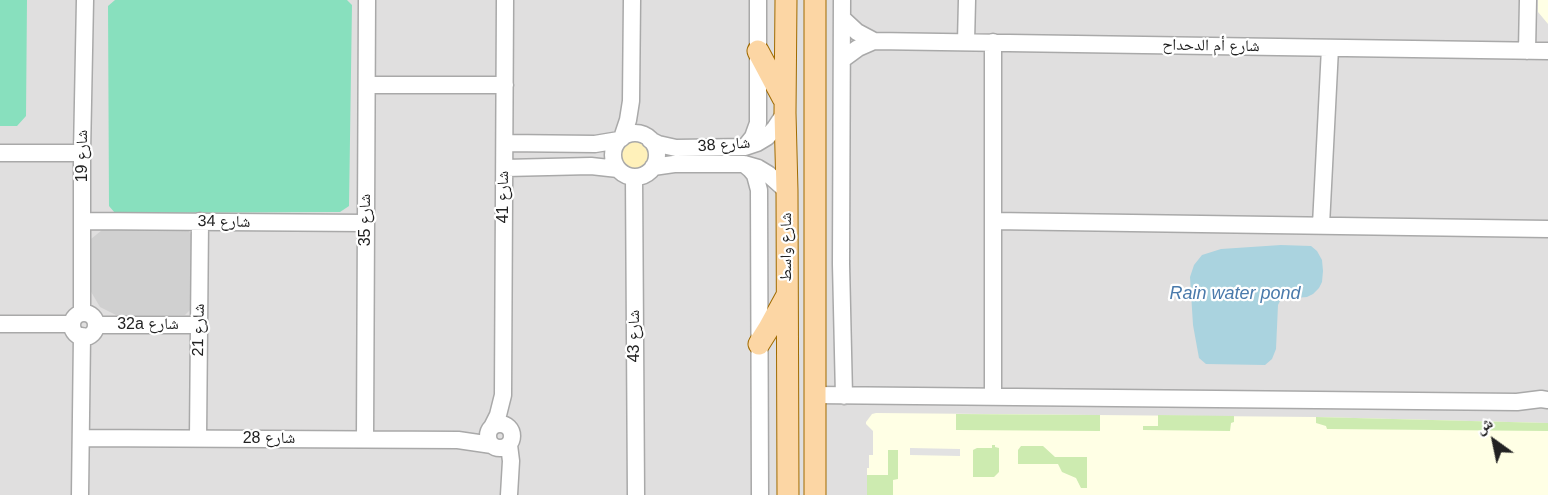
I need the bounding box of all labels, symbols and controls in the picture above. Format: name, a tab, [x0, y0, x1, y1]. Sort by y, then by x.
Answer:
street label: شارع أم الدحداح	[1162, 36, 1260, 56]
street label: شارع 19	[73, 130, 93, 182]
street label: شارع 38	[697, 134, 751, 156]
street label: شارع 41	[494, 171, 514, 223]
street label: شارع 35	[356, 194, 376, 246]
street label: شارع 34	[198, 212, 250, 232]
street label: شارع واسط	[777, 212, 797, 282]
water label: Rain water pond	[1169, 283, 1301, 305]
street label: شارع 21	[189, 304, 209, 356]
street label: شارع 43	[625, 310, 645, 362]
street label: 32a شارع	[117, 315, 179, 335]
north arrow	[1464, 411, 1524, 471]
text: ش	[1472, 414, 1496, 437]
street label: شارع 28	[243, 429, 295, 449]

